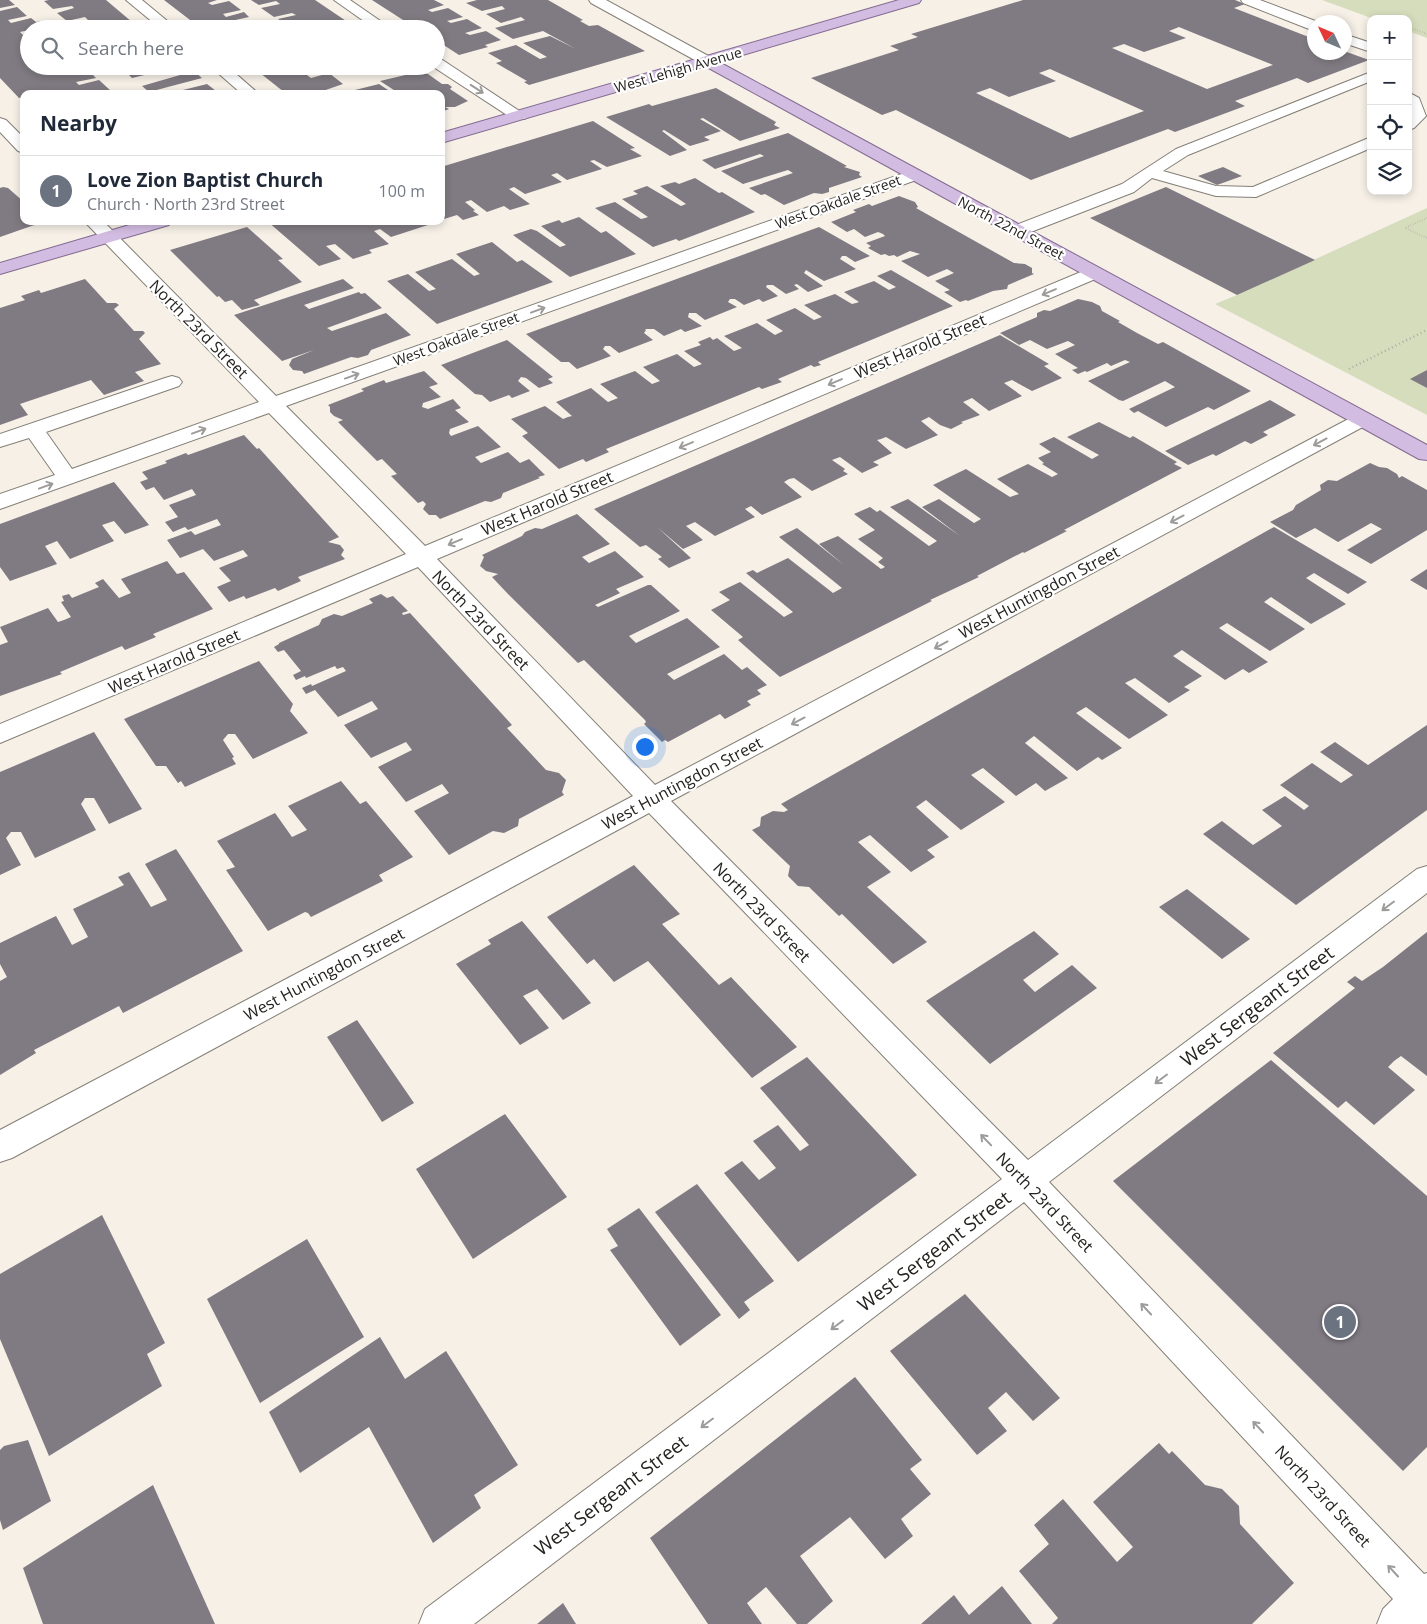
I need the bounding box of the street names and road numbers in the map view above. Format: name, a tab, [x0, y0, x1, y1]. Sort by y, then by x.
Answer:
street label: West Lehigh Avenue	[612, 42, 744, 97]
street label: West Oakdale Street	[772, 170, 903, 233]
street label: North 22nd Street	[955, 192, 1068, 264]
street label: North 23rd Street	[145, 275, 253, 383]
street label: West Oakdale Street	[390, 307, 521, 370]
street label: West Harold Street	[851, 308, 989, 384]
street label: West Harold Street	[478, 465, 616, 541]
street label: West Huntingdon Street	[955, 540, 1123, 644]
street label: North 23rd Street	[427, 565, 535, 675]
street label: West Harold Street	[105, 623, 243, 699]
street label: West Huntingdon Street	[598, 731, 766, 835]
street label: North 23rd Street	[708, 857, 816, 967]
street label: West Huntingdon Street	[240, 922, 408, 1026]
street label: West Sergeant Street	[1175, 940, 1339, 1072]
street label: North 23rd Street	[991, 1147, 1099, 1257]
street label: West Sergeant Street	[852, 1185, 1016, 1317]
street label: West Sergeant Street	[529, 1429, 693, 1561]
street label: North 23rd Street	[1270, 1440, 1376, 1552]

